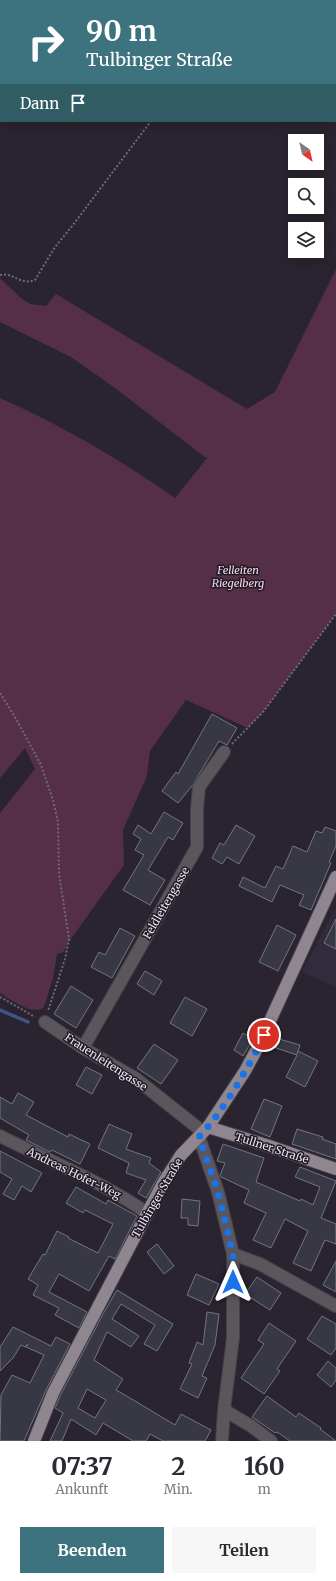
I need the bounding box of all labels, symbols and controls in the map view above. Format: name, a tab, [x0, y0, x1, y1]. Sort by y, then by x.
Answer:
text: 90 m	[86, 13, 157, 49]
icon: right	[20, 16, 72, 68]
text: Tulbinger Straße	[86, 48, 233, 71]
icon: arrive	[67, 92, 89, 114]
text: Dann	[20, 94, 59, 113]
north arrow	[288, 134, 324, 170]
map controls	[288, 134, 324, 258]
button: search	[288, 178, 324, 214]
button: layers	[288, 222, 324, 258]
park label: Felleiten Riegelberg	[212, 563, 264, 590]
street label: Feldleitengasse	[140, 864, 192, 941]
pin	[247, 1018, 281, 1052]
icon: arrive	[253, 1024, 275, 1046]
street label: Frauenleitengasse	[62, 1030, 150, 1094]
street label: Tullner Straße	[233, 1130, 311, 1167]
street label: Andreas Hofer-Weg	[24, 1144, 124, 1202]
street label: Tulbinger Straße	[129, 1156, 186, 1240]
position arrow	[212, 1261, 254, 1303]
text: 07:37	[51, 1451, 113, 1482]
text: 2	[171, 1451, 185, 1482]
text: 160	[244, 1451, 285, 1482]
text: Ankunft	[56, 1481, 108, 1498]
text: Min.	[164, 1481, 193, 1498]
text: m	[258, 1481, 271, 1498]
button: Beenden	[20, 1527, 164, 1573]
button: Teilen	[172, 1527, 316, 1573]

